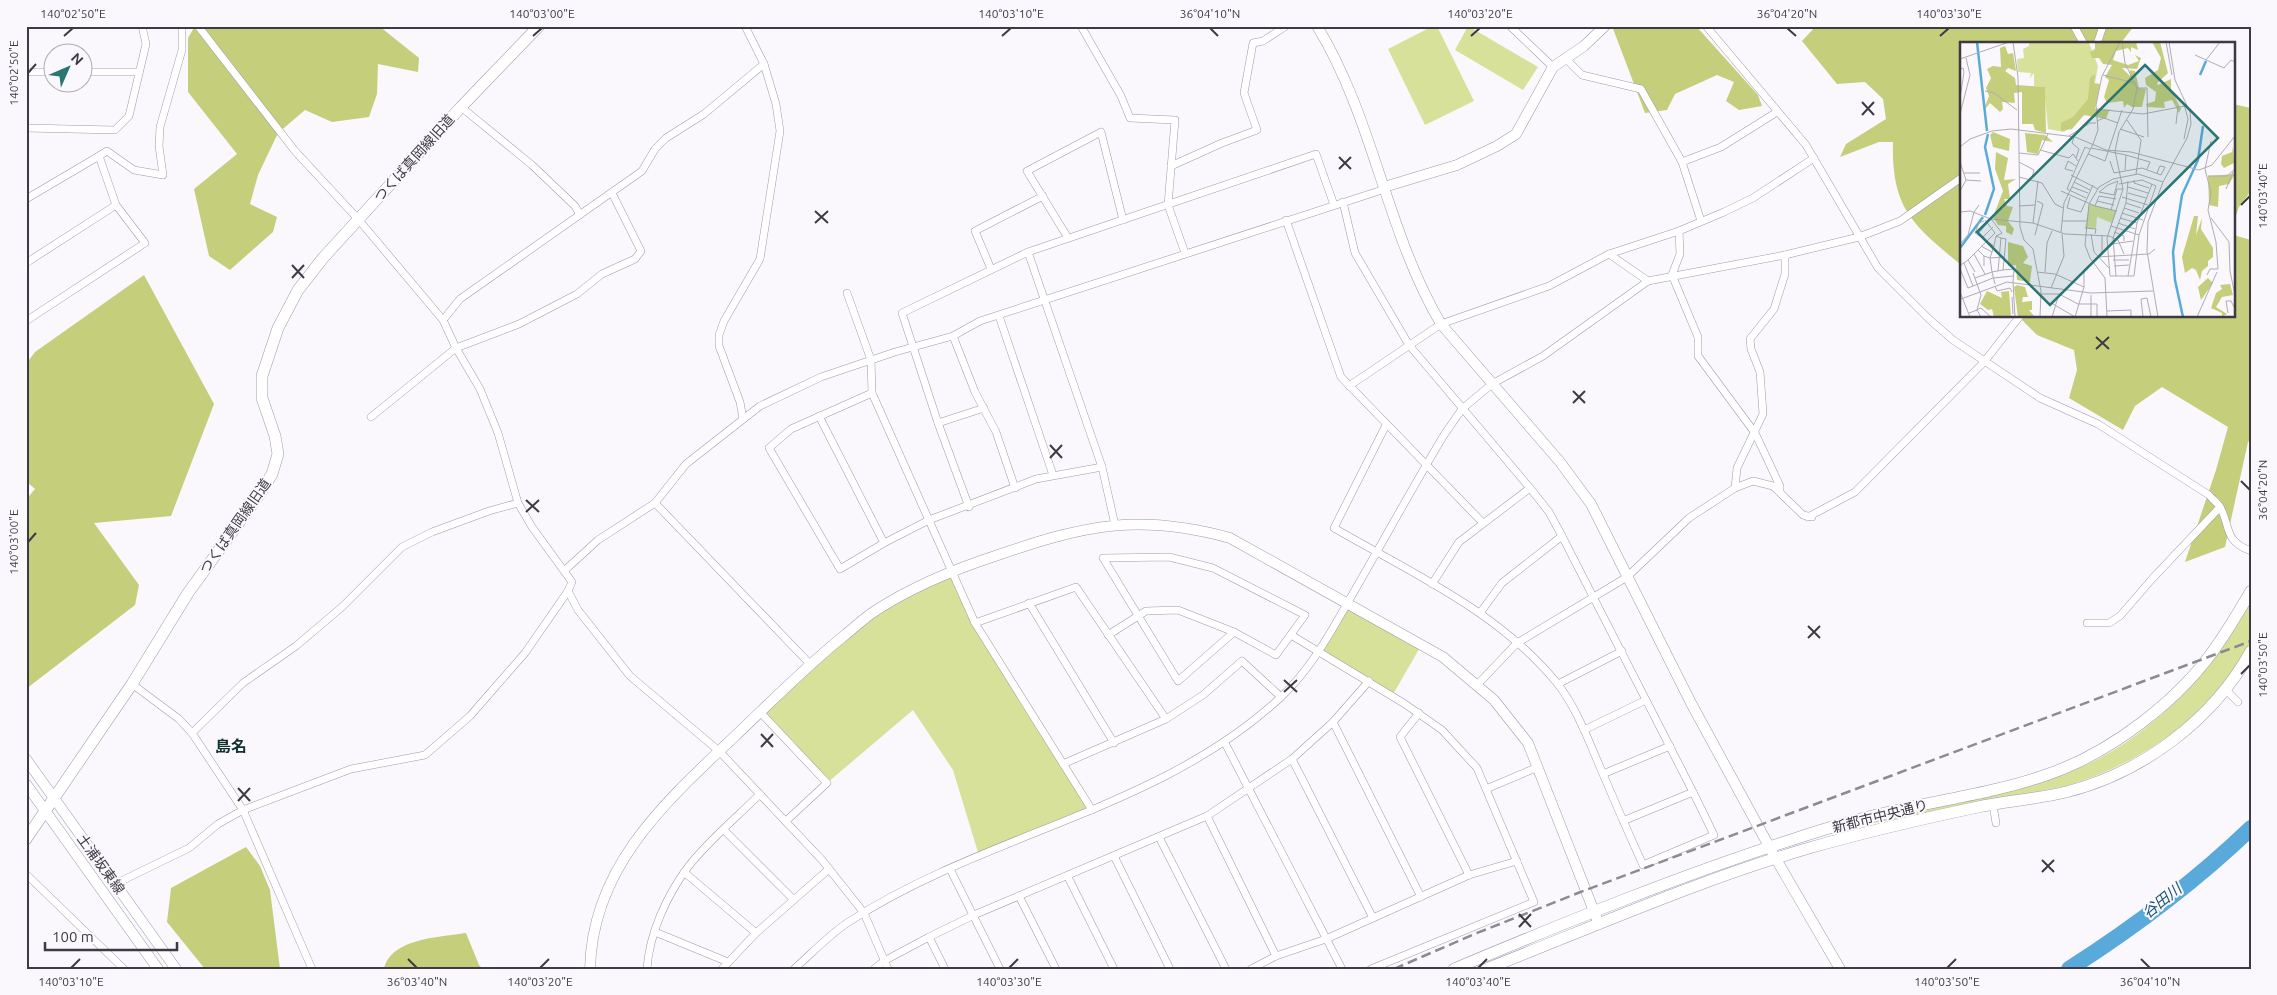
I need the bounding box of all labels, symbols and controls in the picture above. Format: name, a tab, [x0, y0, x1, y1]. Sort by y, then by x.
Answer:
text: 140°02'50"E	[40, 7, 106, 20]
text: 140°03'00"E	[509, 7, 575, 20]
text: 140°03'10"E	[978, 7, 1044, 20]
text: 36°04'10"N	[1180, 7, 1240, 20]
text: 140°03'20"E	[1447, 7, 1513, 20]
text: 36°04'20"N	[1757, 7, 1817, 20]
text: 140°03'30"E	[1916, 7, 1982, 20]
text: 140°02'50"E	[7, 40, 20, 106]
north arrow	[42, 42, 92, 92]
inset map	[1960, 42, 2234, 318]
text: N	[68, 49, 87, 68]
street label: つくば真岡線旧道	[371, 111, 457, 205]
text: 140°03'40"E	[2256, 163, 2269, 229]
text: 36°04'20"N	[2256, 460, 2269, 520]
street label: つくば真岡線旧道	[196, 476, 274, 576]
text: 140°03'00"E	[7, 509, 20, 575]
text: 140°03'50"E	[2256, 632, 2269, 698]
district label: 島名	[215, 737, 247, 755]
street label: 新都市中央通り	[1831, 796, 1929, 836]
street label: 土浦坂東線	[74, 831, 128, 897]
water label: 谷田川	[2139, 879, 2186, 921]
scale bar	[45, 920, 178, 952]
text: 100 m	[52, 928, 94, 945]
text: 140°03'10"E	[38, 975, 104, 988]
text: 36°03'40"N	[387, 975, 447, 988]
text: 140°03'20"E	[507, 975, 573, 988]
text: 140°03'30"E	[976, 975, 1042, 988]
text: 140°03'40"E	[1445, 975, 1511, 988]
text: 140°03'50"E	[1914, 975, 1980, 988]
text: 36°04'10"N	[2120, 975, 2180, 988]

